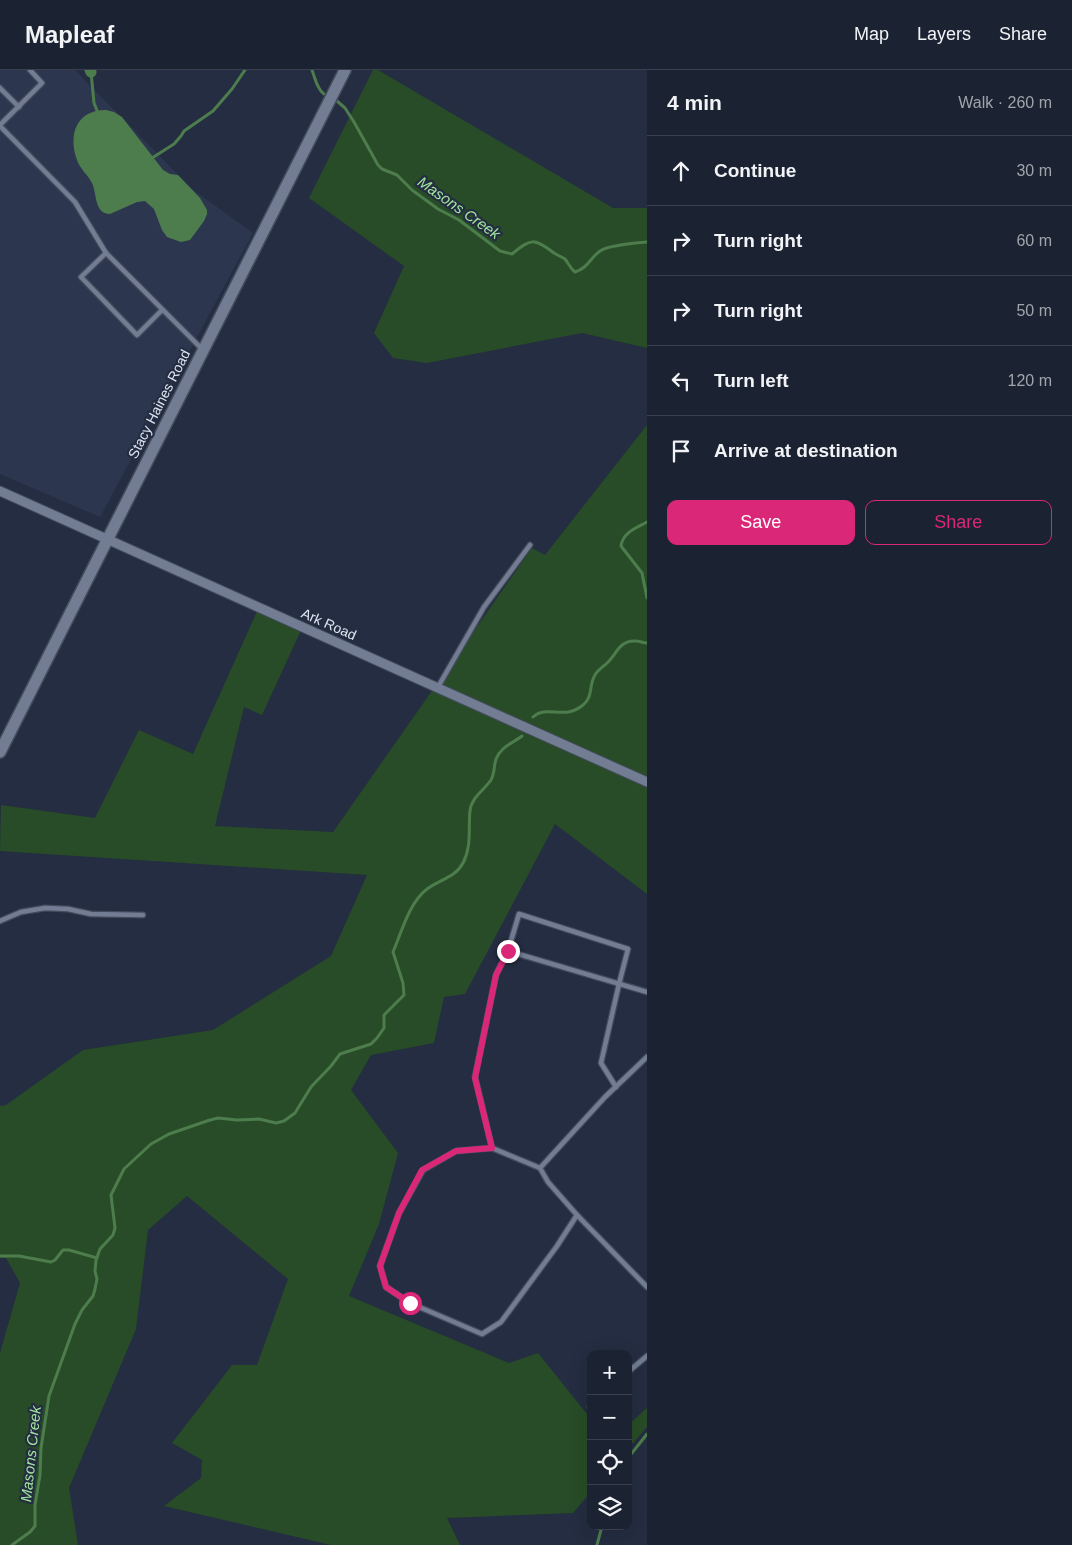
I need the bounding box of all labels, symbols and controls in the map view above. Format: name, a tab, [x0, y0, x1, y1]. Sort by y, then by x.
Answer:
text: Mapleaf	[25, 21, 114, 48]
text: Map	[854, 24, 889, 44]
text: Layers	[917, 24, 971, 44]
text: Share	[999, 24, 1047, 44]
text: 4 min	[667, 91, 722, 114]
text: Walk · 260 m	[958, 94, 1052, 111]
icon: ahead	[667, 157, 695, 185]
text: Continue	[714, 160, 796, 181]
text: 30 m	[1016, 162, 1052, 179]
water label: Masons Creek	[415, 173, 505, 243]
icon: right	[667, 227, 695, 255]
text: Turn right	[714, 230, 802, 251]
text: 60 m	[1016, 232, 1052, 249]
icon: right	[667, 297, 695, 325]
text: Turn right	[714, 300, 802, 321]
text: 50 m	[1016, 302, 1052, 319]
street label: Stacy Haines Road	[125, 347, 193, 461]
icon: left	[667, 367, 695, 395]
text: Turn left	[714, 370, 789, 391]
text: 120 m	[1008, 372, 1052, 389]
icon: arrive	[667, 437, 695, 465]
text: Arrive at destination	[714, 440, 898, 461]
button: Save	[667, 500, 855, 545]
button: Share	[865, 500, 1052, 545]
street label: Ark Road	[299, 605, 359, 643]
route end	[497, 940, 520, 963]
route start	[399, 1292, 422, 1315]
map controls	[587, 1350, 632, 1530]
button: +	[587, 1350, 632, 1395]
button: −	[587, 1395, 632, 1440]
water label: Masons Creek	[17, 1403, 44, 1503]
button: locate	[587, 1440, 632, 1485]
button: layers	[587, 1485, 632, 1530]

